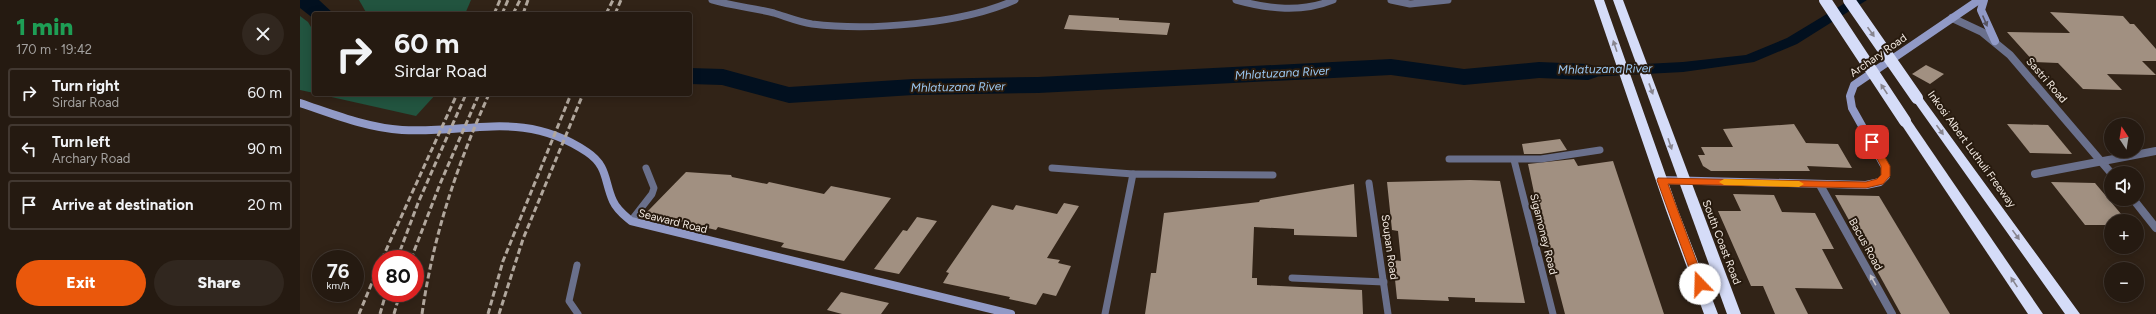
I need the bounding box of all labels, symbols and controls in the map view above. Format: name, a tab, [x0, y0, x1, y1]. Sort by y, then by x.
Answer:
text: 1 min	[16, 12, 73, 41]
button: close	[242, 13, 284, 55]
one-way arrow	[1982, 16, 1988, 27]
text: 60 m	[394, 26, 459, 60]
one-way arrow	[1867, 27, 1875, 37]
icon: right	[328, 28, 380, 80]
street label: Archary Road	[1847, 31, 1909, 80]
one-way arrow	[1612, 39, 1618, 51]
text: 170 m · 19:42	[16, 42, 92, 57]
street label: Sastri Road	[2023, 55, 2070, 106]
text: Sirdar Road	[394, 60, 487, 82]
water label: Mhlatuzana River	[1558, 61, 1653, 77]
water label: Mhlatuzana River	[1234, 63, 1331, 82]
text: Turn right	[52, 77, 120, 95]
water label: Mhlatuzana River	[911, 79, 1006, 95]
icon: right	[18, 82, 40, 104]
one-way arrow	[1880, 83, 1887, 95]
text: 60 m	[247, 84, 282, 102]
one-way arrow	[1648, 84, 1654, 96]
street label: Inkosi Albert Luthuli Freeway	[1925, 88, 2018, 210]
text: Sirdar Road	[52, 95, 119, 110]
north arrow	[2104, 118, 2144, 158]
map controls	[2104, 118, 2144, 302]
one-way arrow	[1936, 124, 1944, 135]
pin	[1855, 125, 1889, 159]
icon: arrive	[1861, 131, 1883, 153]
text: Turn left	[52, 133, 110, 151]
icon: left	[18, 138, 40, 160]
one-way arrow	[1667, 139, 1673, 151]
text: 90 m	[247, 140, 282, 158]
text: Archary Road	[52, 151, 130, 166]
button: sound	[2104, 166, 2144, 206]
street label: Sigamoney Road	[1527, 192, 1560, 276]
icon: arrive	[18, 194, 40, 216]
text: Arrive at destination	[52, 196, 193, 214]
text: 20 m	[248, 196, 282, 214]
street label: South Coast Road	[1699, 198, 1744, 286]
street label: Seaward Road	[637, 207, 709, 236]
street label: Soupan Road	[1379, 214, 1401, 280]
button: +	[2104, 214, 2144, 254]
street label: Bacus Road	[1846, 216, 1885, 273]
one-way arrow	[2012, 230, 2020, 241]
speed limit sign: 80	[372, 250, 424, 302]
text: 76	[327, 259, 349, 283]
button: Exit	[16, 260, 146, 306]
button: Share	[154, 260, 284, 306]
button: −	[2104, 262, 2144, 302]
position arrow	[1679, 263, 1721, 305]
one-way arrow	[1869, 274, 1876, 286]
one-way arrow	[2010, 277, 2018, 287]
text: km/h	[327, 279, 349, 292]

